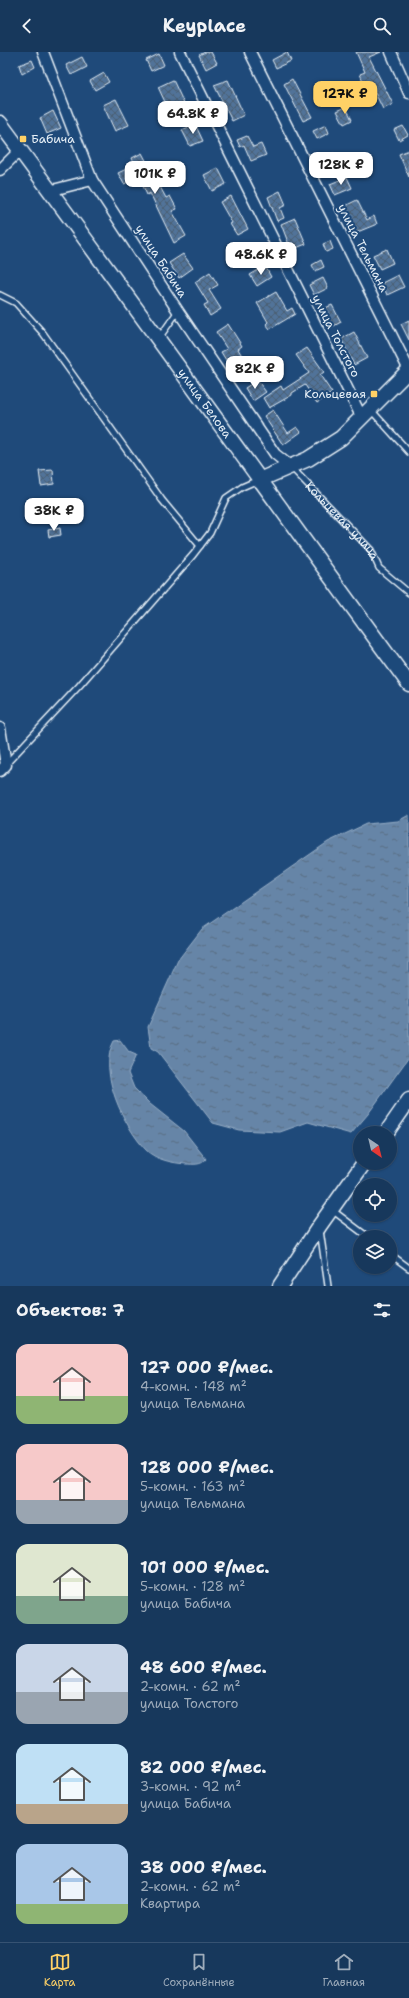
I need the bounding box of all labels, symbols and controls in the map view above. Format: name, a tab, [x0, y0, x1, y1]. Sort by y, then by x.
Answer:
text: Keyplace	[163, 14, 246, 38]
icon: back	[16, 15, 38, 37]
icon: search	[371, 15, 393, 37]
pin: 127K ₽	[312, 81, 378, 115]
text: 127K ₽	[322, 85, 368, 102]
pin: 64.8K ₽	[156, 101, 230, 135]
text: 64.8K ₽	[167, 105, 219, 122]
place label: Бабича	[31, 131, 75, 147]
marker: Бабича	[18, 134, 28, 144]
pin: 128K ₽	[308, 152, 374, 186]
text: 128K ₽	[318, 156, 364, 173]
pin: 101K ₽	[122, 161, 188, 195]
text: 101K ₽	[134, 165, 176, 182]
street label: улица Тельмана	[334, 201, 392, 295]
street label: улица Бабича	[131, 221, 191, 301]
pin: 48.6K ₽	[224, 242, 298, 276]
text: 48.6K ₽	[235, 246, 287, 263]
street label: улица Толстого	[308, 292, 364, 380]
pin: 82K ₽	[227, 356, 283, 390]
text: 82K ₽	[235, 360, 275, 377]
street label: улица Белова	[174, 365, 236, 442]
place label: Кольцевая	[304, 386, 366, 402]
marker: Кольцевая	[369, 389, 379, 399]
street label: Кольцевая улица	[301, 478, 383, 563]
pin: 38K ₽	[26, 498, 82, 532]
text: 38K ₽	[34, 502, 74, 519]
north arrow	[353, 1126, 397, 1170]
map controls	[353, 1126, 397, 1274]
button: locate	[353, 1178, 397, 1222]
button: layers	[353, 1230, 397, 1274]
text: Объектов: 7	[16, 1299, 125, 1321]
icon: filters	[371, 1299, 393, 1321]
text: 127 000 ₽/мес.	[140, 1356, 273, 1378]
icon: home	[48, 1360, 96, 1408]
text: 4-комн. · 148 m²	[140, 1378, 247, 1395]
text: улица Тельмана	[140, 1395, 245, 1412]
text: 128 000 ₽/мес.	[140, 1456, 274, 1478]
icon: home	[48, 1460, 96, 1508]
text: 5-комн. · 163 m²	[140, 1478, 245, 1495]
text: улица Тельмана	[140, 1495, 245, 1512]
text: 101 000 ₽/мес.	[140, 1556, 270, 1578]
icon: home	[48, 1560, 96, 1608]
text: 5-комн. · 128 m²	[140, 1578, 245, 1595]
text: улица Бабича	[140, 1595, 231, 1612]
text: 48 600 ₽/мес.	[140, 1656, 267, 1678]
icon: home	[48, 1660, 96, 1708]
text: 2-комн. · 62 m²	[140, 1678, 240, 1695]
text: улица Толстого	[140, 1695, 238, 1712]
text: 82 000 ₽/мес.	[140, 1756, 267, 1778]
icon: home	[48, 1760, 96, 1808]
text: 3-комн. · 92 m²	[140, 1778, 241, 1795]
text: улица Бабича	[140, 1795, 231, 1812]
text: 38 000 ₽/мес.	[140, 1856, 267, 1878]
icon: home	[48, 1860, 96, 1908]
text: 2-комн. · 62 m²	[140, 1878, 240, 1895]
text: Квартира	[140, 1895, 200, 1912]
tab: Карта	[44, 1951, 75, 1990]
tab: Сохранённые	[163, 1951, 235, 1990]
tab: Главная	[322, 1951, 365, 1990]

